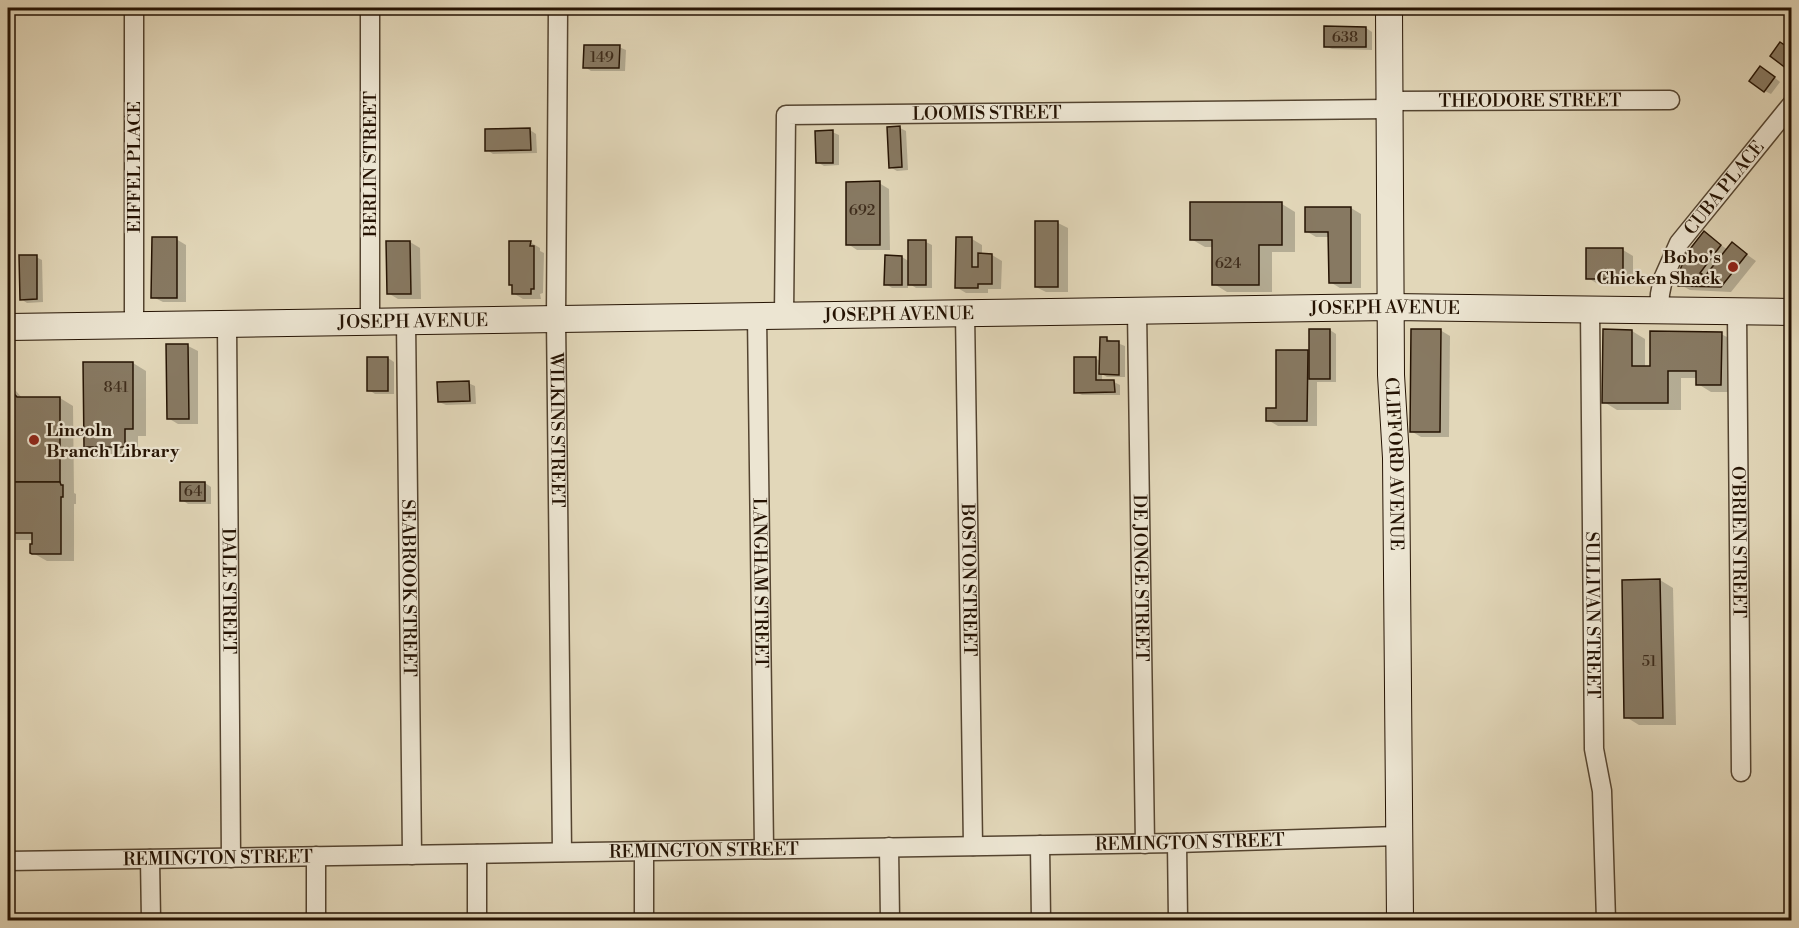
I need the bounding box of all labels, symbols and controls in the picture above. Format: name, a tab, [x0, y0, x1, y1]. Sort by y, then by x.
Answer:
house number: 638	[1332, 28, 1358, 47]
house number: 149	[590, 48, 614, 67]
street label: THEODORE STREET	[1439, 89, 1622, 113]
street label: BERLIN STREET	[359, 91, 382, 238]
street label: EIFFEL PLACE	[123, 101, 146, 233]
street label: LOOMIS STREET	[912, 101, 1062, 126]
street label: CUBA PLACE	[1679, 136, 1770, 240]
house number: 692	[849, 201, 875, 220]
place label: Bobo's Chicken Shack	[1596, 246, 1722, 290]
house number: 624	[1215, 254, 1241, 273]
marker: Bobo's Chicken Shack	[1726, 260, 1740, 274]
street label: JOSEPH AVENUE	[1309, 296, 1460, 320]
street label: JOSEPH AVENUE	[823, 302, 974, 327]
street label: JOSEPH AVENUE	[337, 309, 488, 334]
street label: WILKINS STREET	[544, 351, 569, 508]
street label: CLIFFORD AVENUE	[1379, 376, 1408, 551]
house number: 841	[104, 378, 129, 397]
place label: Lincoln Branch Library	[46, 419, 180, 463]
marker: Lincoln Branch Library	[27, 433, 41, 447]
street label: O'BRIEN STREET	[1726, 466, 1751, 619]
house number: 64	[184, 482, 202, 501]
street label: DE JONGE STREET	[1128, 494, 1153, 662]
street label: LANGHAM STREET	[747, 498, 773, 669]
street label: SEABROOK STREET	[396, 499, 421, 677]
street label: BOSTON STREET	[956, 502, 981, 657]
street label: DALE STREET	[217, 528, 240, 654]
street label: SULLIVAN STREET	[1580, 531, 1605, 699]
house number: 51	[1642, 652, 1657, 671]
street label: REMINGTON STREET	[1095, 829, 1285, 856]
street label: REMINGTON STREET	[609, 838, 799, 864]
street label: REMINGTON STREET	[123, 845, 313, 871]

